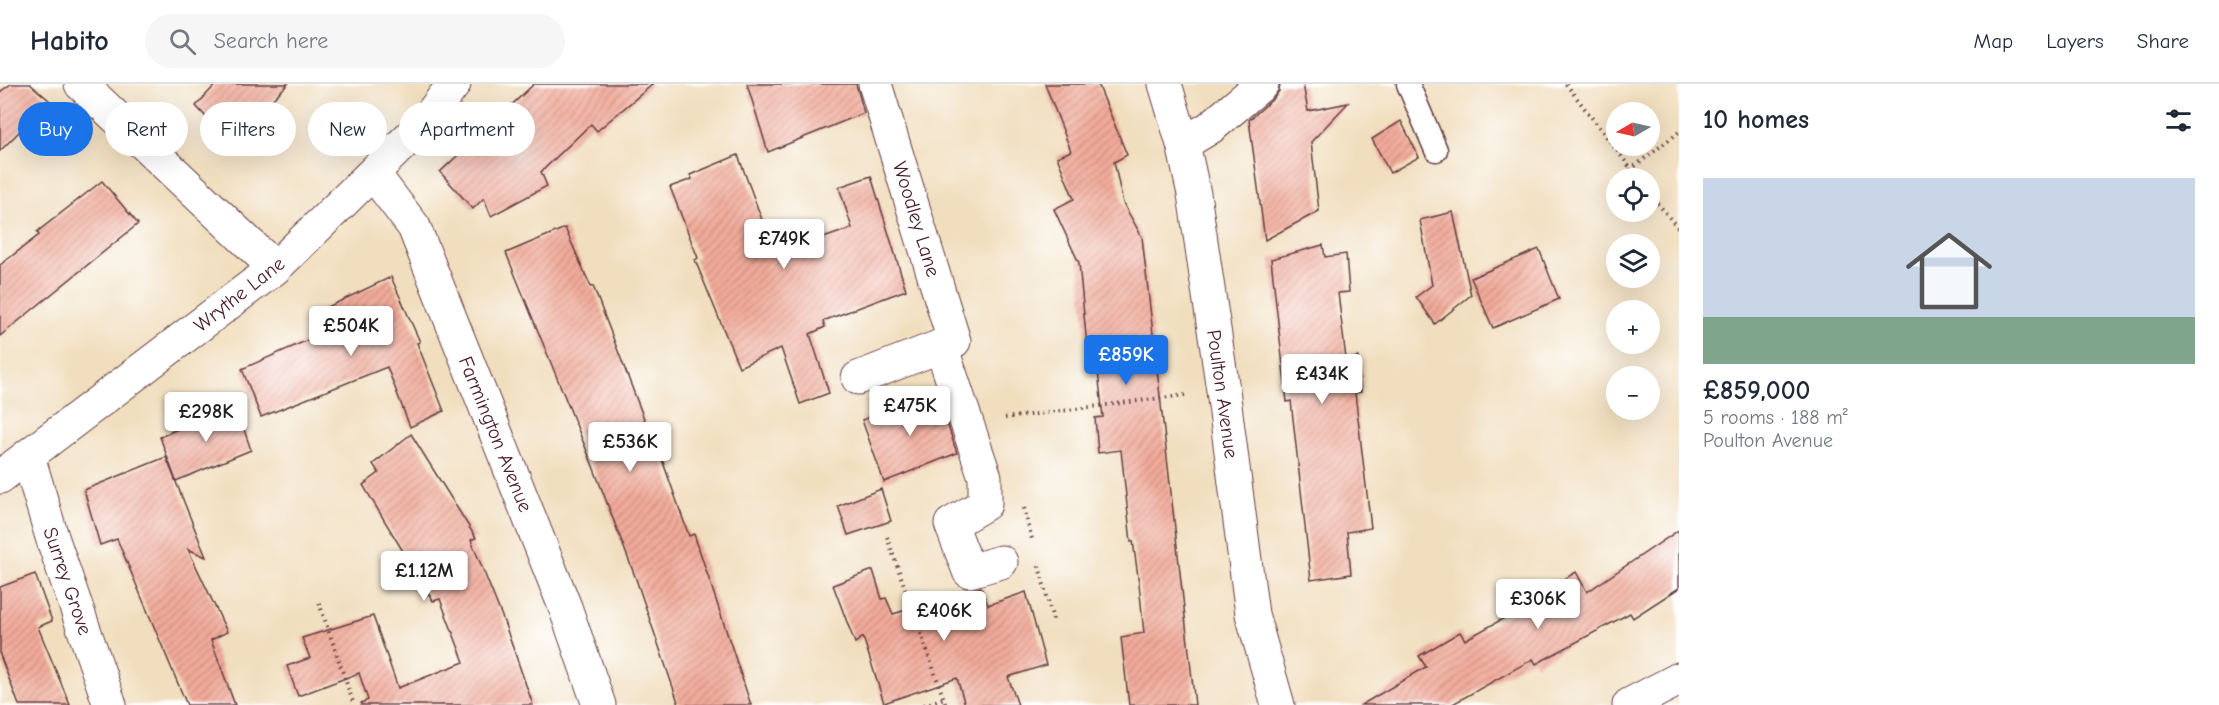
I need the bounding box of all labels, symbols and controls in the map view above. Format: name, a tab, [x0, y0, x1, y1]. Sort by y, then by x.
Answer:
search box	[145, 14, 565, 68]
text: Habito	[30, 25, 109, 57]
icon: search	[166, 25, 199, 58]
text: Search here	[214, 28, 328, 54]
text: Map	[1974, 29, 2013, 53]
text: Layers	[2046, 29, 2104, 53]
text: Share	[2137, 29, 2189, 53]
chip: Buy	[18, 102, 93, 156]
chip: Rent	[105, 102, 188, 156]
chip: Filters	[200, 102, 296, 156]
chip: New	[308, 102, 387, 156]
chip: Apartment	[399, 102, 535, 156]
north arrow	[1606, 102, 1660, 156]
map controls	[1606, 102, 1660, 420]
icon: filters	[2162, 104, 2195, 137]
text: 10 homes	[1703, 105, 1809, 135]
street label: Woodley Lane	[888, 159, 945, 280]
button: locate	[1606, 168, 1660, 222]
icon: home	[1895, 217, 2003, 325]
pin: £749K	[742, 219, 826, 270]
text: £749K	[758, 227, 810, 250]
button: layers	[1606, 234, 1660, 288]
street label: Wrythe Lane	[190, 252, 289, 337]
button: +	[1606, 300, 1660, 354]
pin: £504K	[309, 306, 393, 357]
text: £504K	[323, 314, 379, 337]
street label: Poulton Avenue	[1202, 328, 1243, 460]
pin: £859K	[1084, 335, 1168, 386]
text: £859K	[1098, 343, 1154, 366]
street label: Farmington Avenue	[454, 353, 537, 515]
pin: £434K	[1280, 354, 1364, 405]
text: £434K	[1295, 362, 1349, 385]
button: −	[1606, 366, 1660, 420]
text: £859,000	[1703, 376, 1810, 406]
pin: £475K	[868, 386, 952, 437]
pin: £298K	[164, 392, 248, 443]
text: £475K	[883, 394, 937, 417]
text: £298K	[178, 400, 234, 423]
text: 5 rooms · 188 m²	[1703, 406, 1848, 429]
pin: £536K	[588, 422, 672, 473]
text: Poulton Avenue	[1703, 429, 1833, 452]
text: £536K	[602, 430, 658, 453]
street label: Surrey Grove	[38, 524, 97, 638]
pin: £1.12M	[375, 551, 473, 602]
text: £1.12M	[395, 559, 453, 582]
pin: £306K	[1496, 579, 1580, 630]
text: £306K	[1510, 587, 1566, 610]
pin: £406K	[902, 591, 986, 642]
text: £406K	[916, 599, 972, 622]

